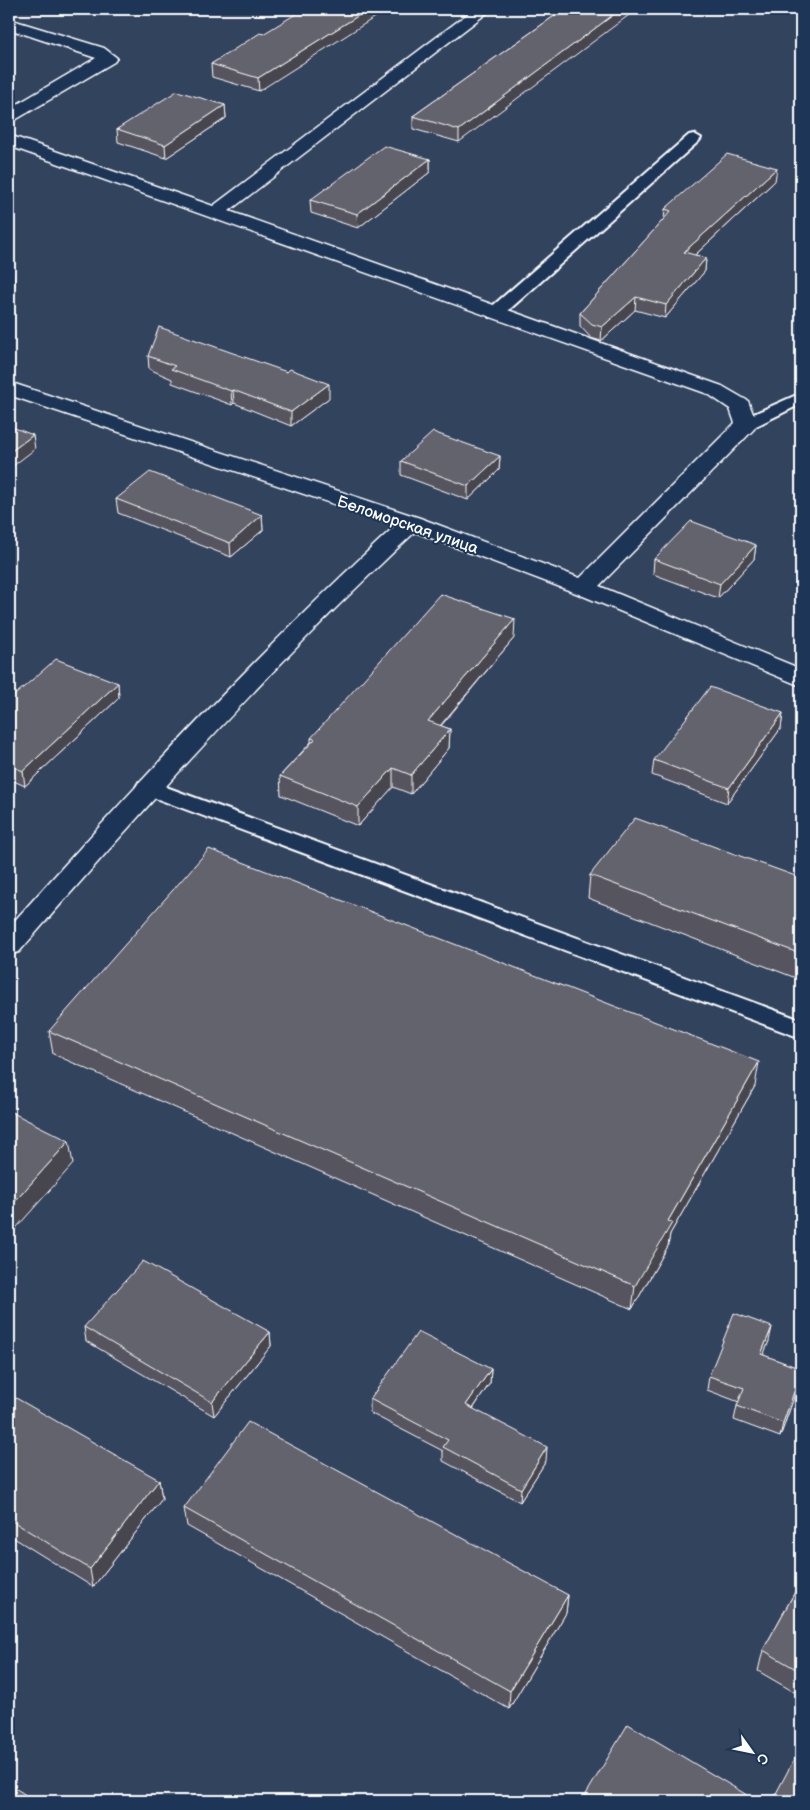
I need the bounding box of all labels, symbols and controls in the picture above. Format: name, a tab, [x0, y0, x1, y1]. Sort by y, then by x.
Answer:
street label: Беломорская улица	[334, 492, 481, 559]
north arrow	[728, 1728, 778, 1778]
text: С	[753, 1750, 772, 1768]

